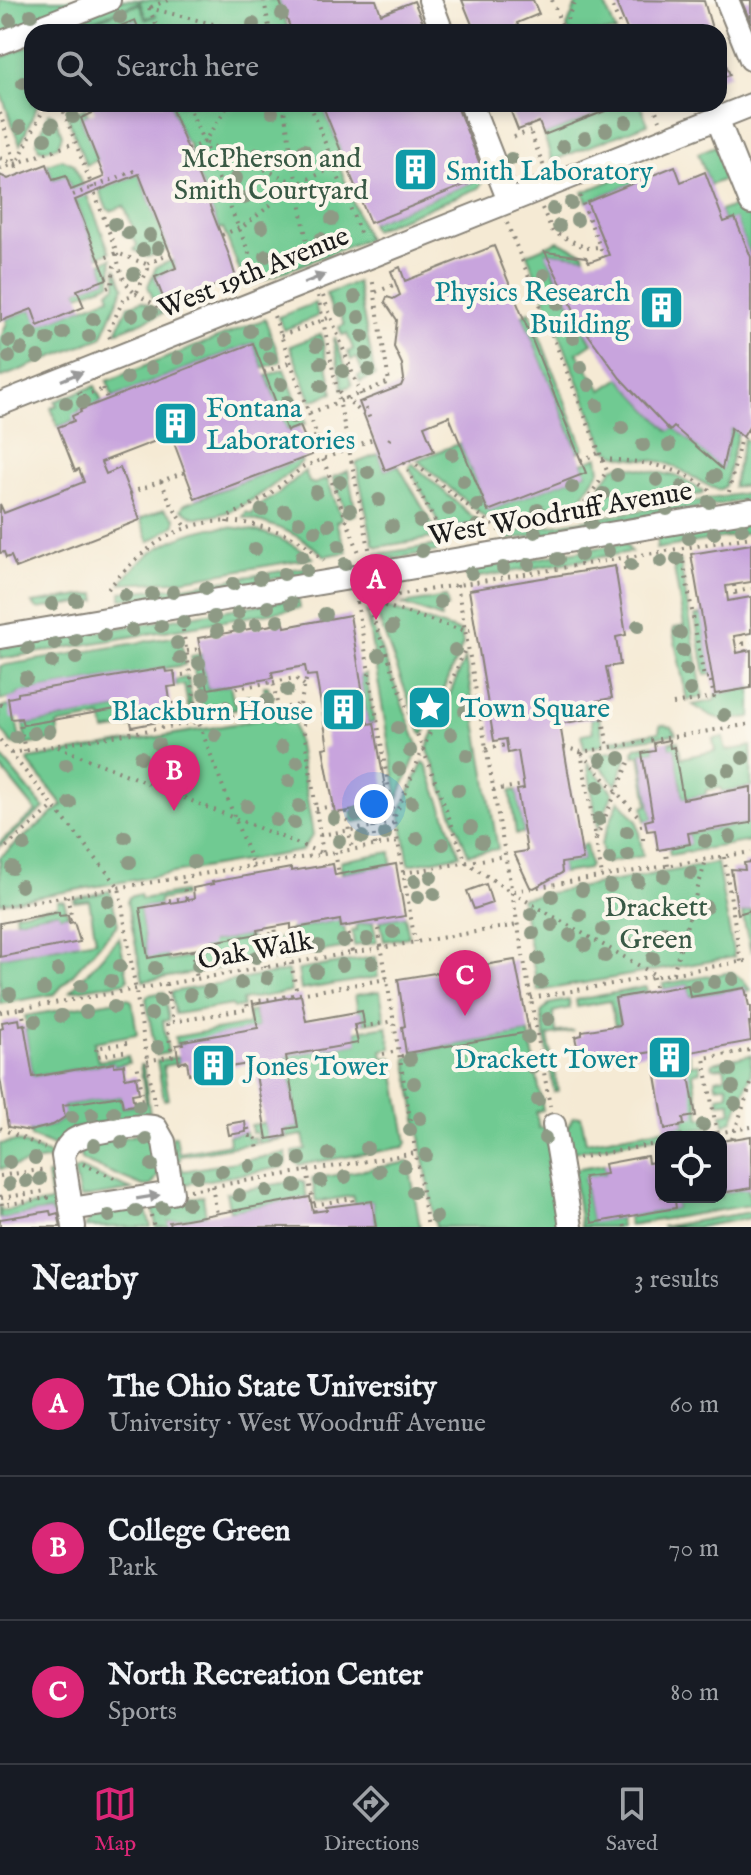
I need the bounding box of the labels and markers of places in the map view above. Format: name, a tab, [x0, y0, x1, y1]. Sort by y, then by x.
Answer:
building icon: Smith Laboratory	[391, 146, 439, 194]
place label: Smith Laboratory	[446, 155, 653, 190]
place label: Physics Research Building	[434, 276, 631, 343]
building icon: Physics Research Building	[637, 283, 685, 331]
place label: Fontana Laboratories	[206, 392, 355, 459]
building icon: Fontana Laboratories	[151, 399, 199, 447]
pin: A	[350, 554, 402, 620]
place icon: Town Square	[405, 683, 453, 731]
building icon: Blackburn House	[320, 686, 368, 734]
place label: Town Square	[460, 692, 610, 727]
place label: Blackburn House	[111, 695, 313, 730]
pin: B	[148, 745, 200, 811]
pin: C	[439, 950, 491, 1016]
building icon: Drackett Tower	[645, 1034, 693, 1082]
building icon: Jones Tower	[190, 1041, 238, 1089]
place label: Drackett Tower	[454, 1043, 638, 1078]
place label: Jones Tower	[242, 1050, 389, 1085]

